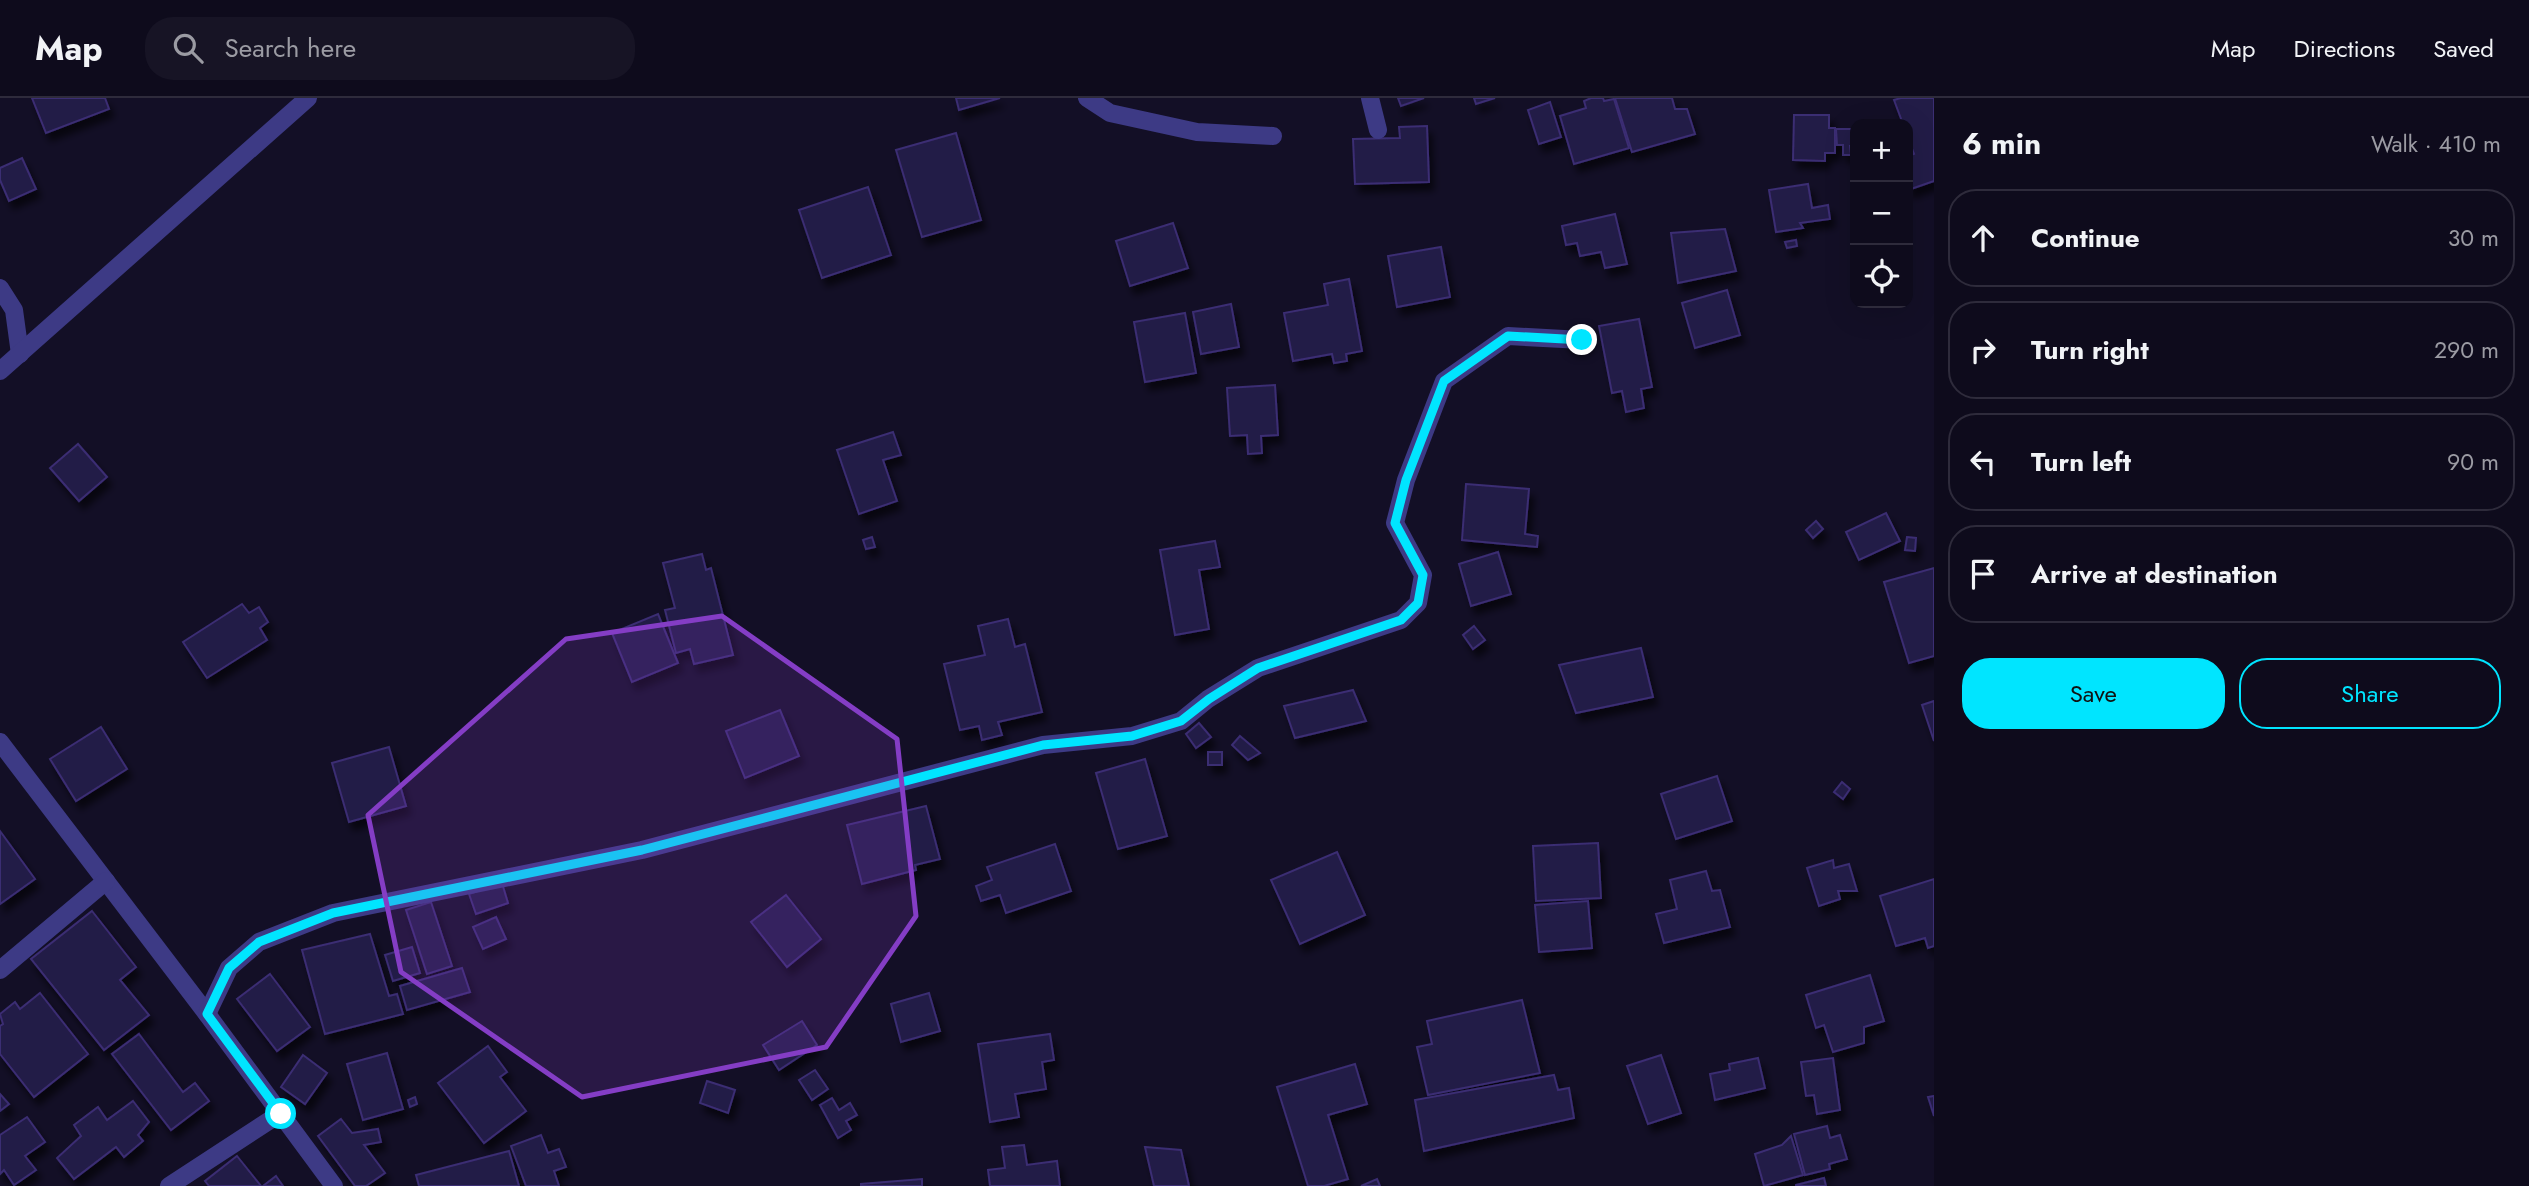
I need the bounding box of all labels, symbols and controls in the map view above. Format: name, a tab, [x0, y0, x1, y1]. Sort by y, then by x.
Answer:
search box	[145, 17, 635, 80]
text: Map	[35, 25, 103, 72]
icon: search	[169, 29, 207, 67]
text: Search here	[225, 29, 356, 67]
text: Map	[2211, 31, 2256, 66]
text: Directions	[2294, 31, 2395, 66]
text: Saved	[2433, 31, 2494, 66]
map controls	[1850, 119, 1913, 308]
button: +	[1850, 119, 1913, 182]
text: 6 min	[1962, 122, 2041, 165]
text: Walk · 410 m	[2371, 127, 2501, 161]
button: −	[1850, 182, 1913, 245]
icon: ahead	[1964, 219, 2002, 257]
text: Continue	[2031, 219, 2140, 257]
text: 30 m	[2448, 221, 2499, 255]
button: locate	[1850, 245, 1913, 308]
route end	[1566, 324, 1597, 355]
icon: right	[1964, 331, 2002, 369]
text: Turn right	[2031, 331, 2149, 369]
text: 290 m	[2434, 333, 2499, 367]
icon: left	[1964, 443, 2002, 481]
text: Turn left	[2031, 443, 2131, 481]
text: 90 m	[2447, 445, 2499, 479]
icon: arrive	[1964, 555, 2002, 593]
text: Arrive at destination	[2031, 555, 2278, 593]
button: Save	[1962, 658, 2225, 729]
button: Share	[2239, 658, 2501, 729]
route start	[265, 1098, 296, 1129]

